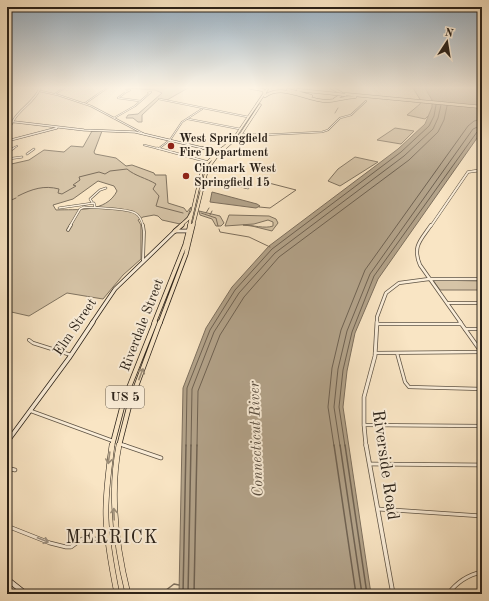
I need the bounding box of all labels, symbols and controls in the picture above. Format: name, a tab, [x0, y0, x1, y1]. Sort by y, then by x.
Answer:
north arrow	[427, 22, 467, 62]
text: N	[444, 27, 455, 40]
place label: West Springfield Fire Department	[179, 133, 269, 159]
marker: West Springfield Fire Department	[166, 141, 176, 151]
place label: Cinemark West Springfield 15	[194, 163, 276, 189]
marker: Cinemark West Springfield 15	[181, 171, 191, 181]
street label: Riverdale Street	[118, 277, 166, 373]
street label: Elm Street	[51, 296, 99, 358]
one-way arrow	[137, 369, 145, 381]
water label: Connecticut River	[247, 380, 267, 497]
road number: US 5	[106, 386, 144, 408]
street label: Riverside Road	[369, 409, 401, 521]
one-way arrow	[105, 451, 113, 464]
one-way arrow	[111, 508, 118, 521]
district label: MERRICK	[65, 529, 159, 547]
one-way arrow	[37, 537, 49, 544]

